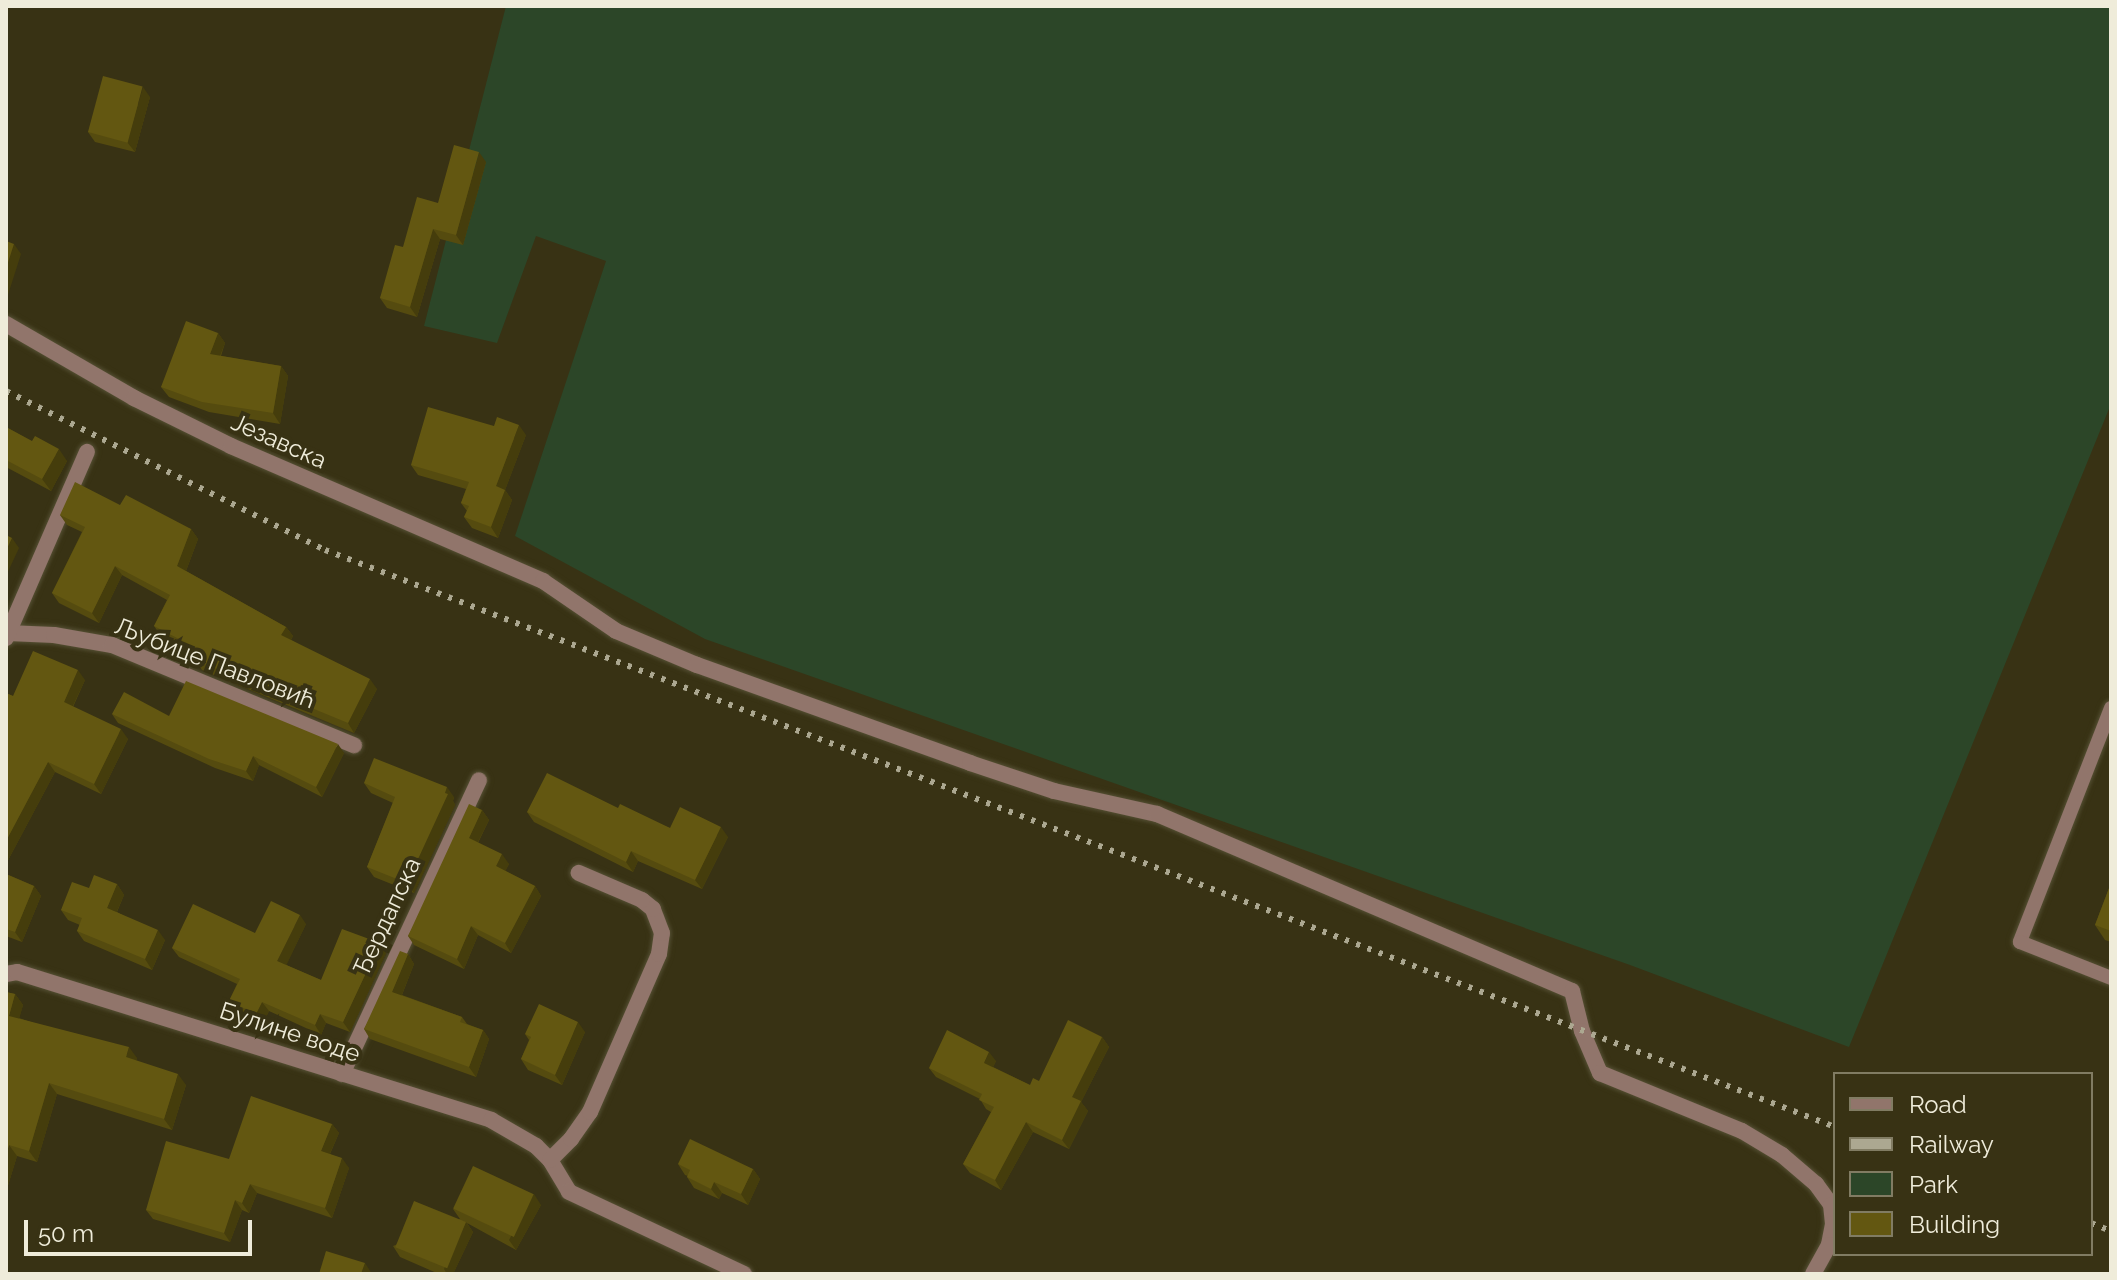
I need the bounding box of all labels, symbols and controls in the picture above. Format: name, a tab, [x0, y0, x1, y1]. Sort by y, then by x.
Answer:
street label: Језавска	[227, 407, 331, 475]
street label: Љубице Павловић	[111, 612, 319, 714]
street label: Ђердапска	[347, 853, 427, 979]
street label: Булине воде	[216, 996, 364, 1068]
legend	[1833, 1072, 2093, 1256]
text: Road	[1909, 1090, 1967, 1119]
text: Railway	[1909, 1130, 1994, 1159]
text: Park	[1909, 1170, 1958, 1199]
scale bar	[28, 1204, 256, 1254]
text: Building	[1909, 1210, 2000, 1239]
text: 50 m	[38, 1219, 94, 1248]

